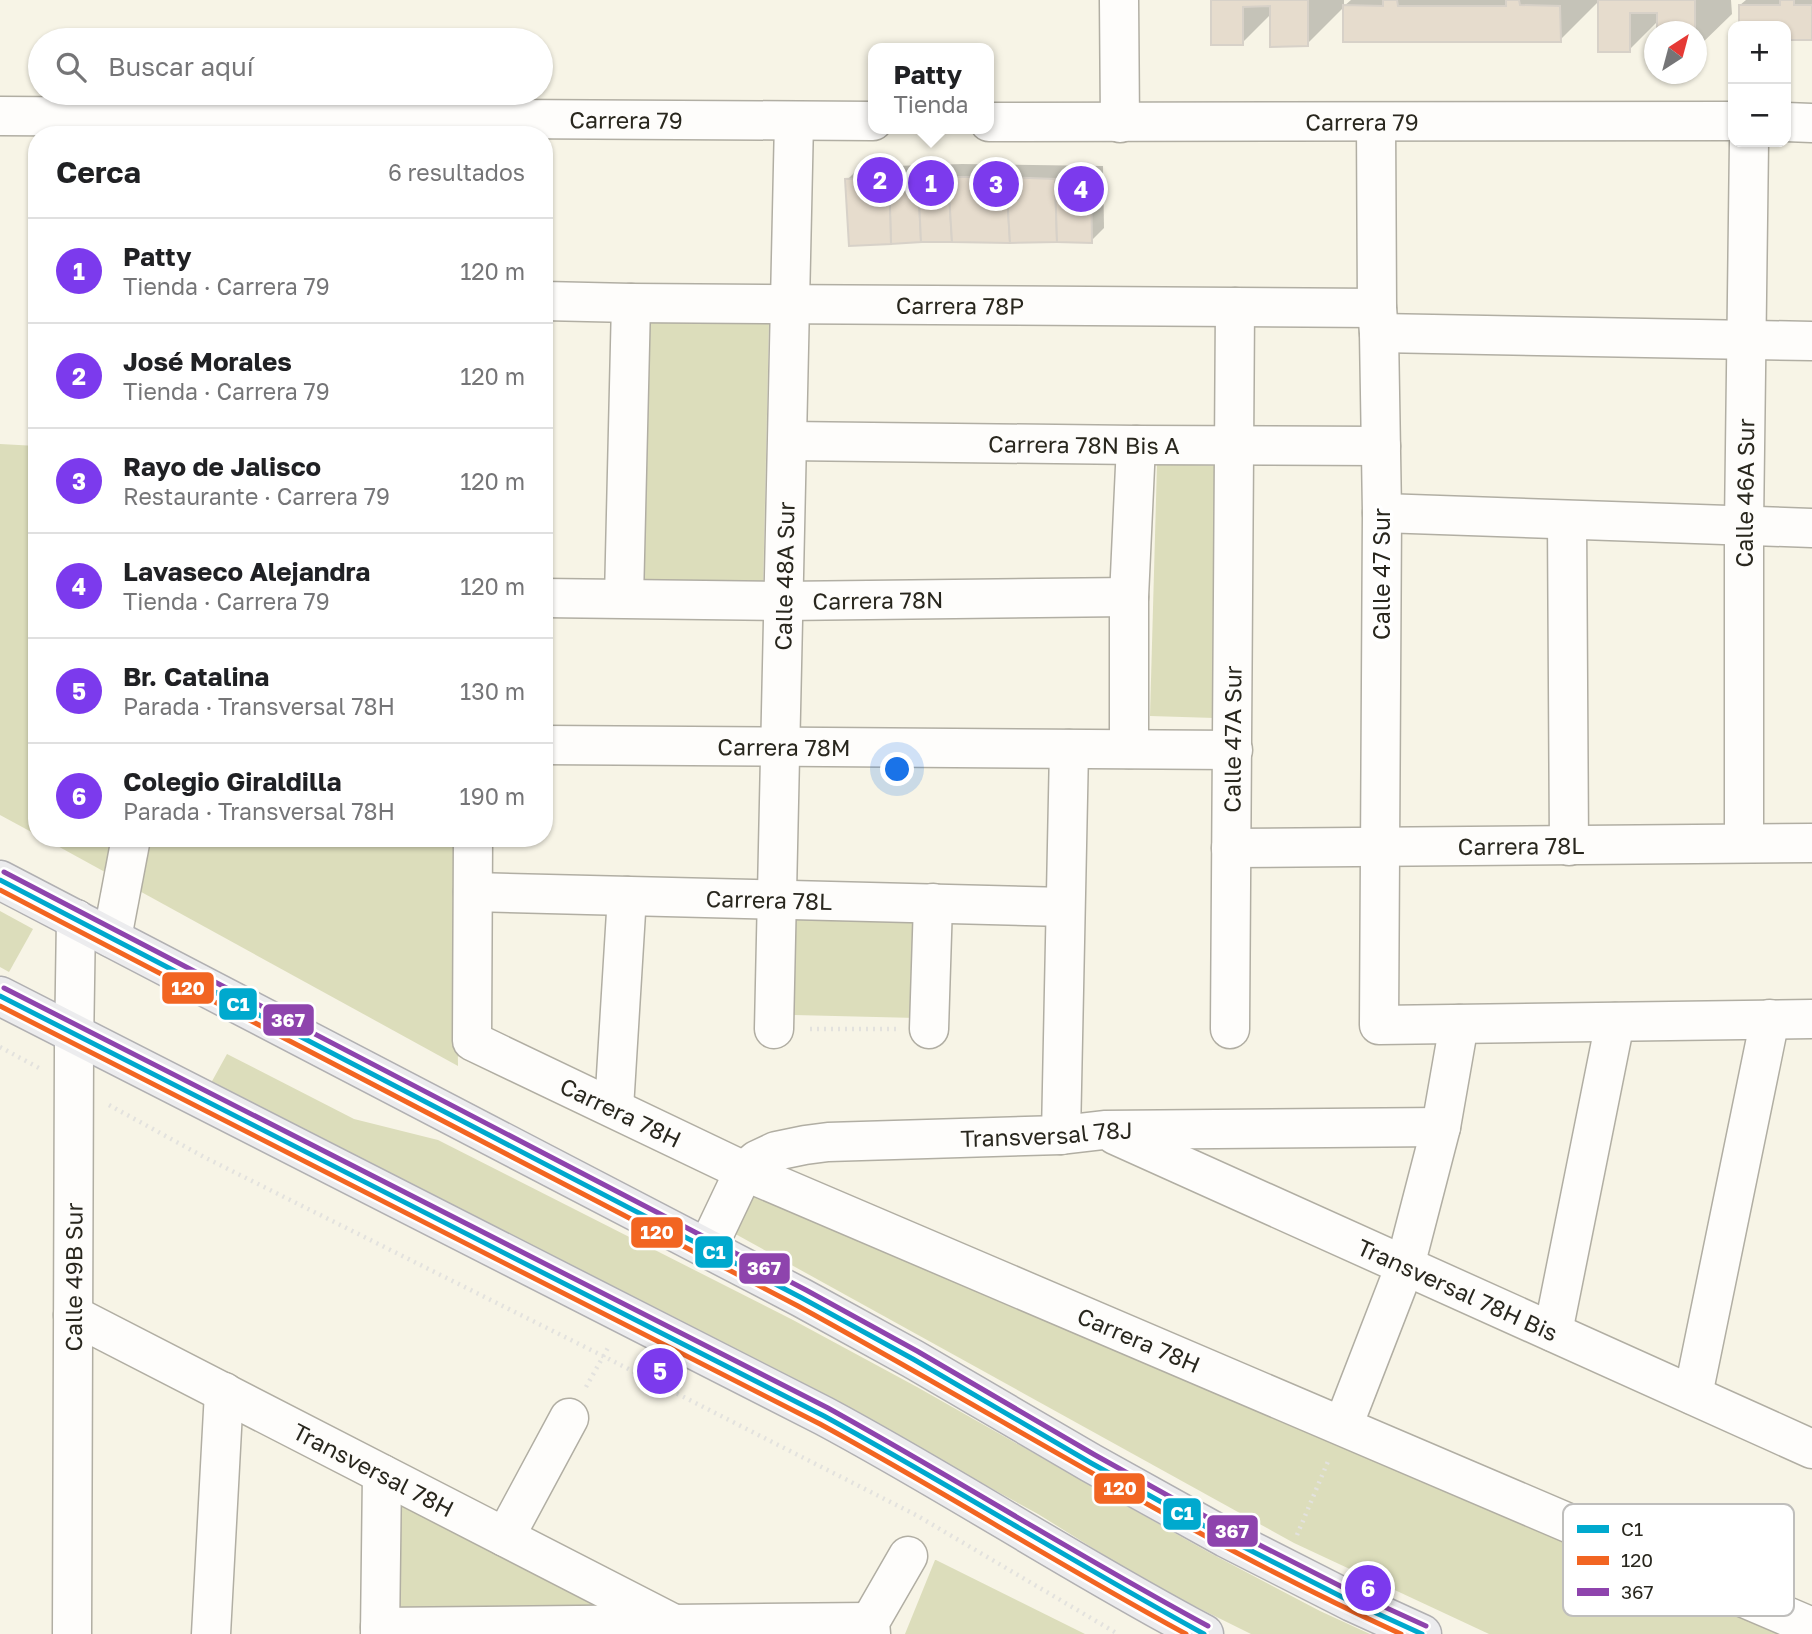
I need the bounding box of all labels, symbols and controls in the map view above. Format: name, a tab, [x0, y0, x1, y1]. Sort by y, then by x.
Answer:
north arrow	[1644, 21, 1707, 84]
map controls	[1728, 21, 1791, 147]
button: +	[1728, 21, 1791, 84]
search box	[28, 28, 553, 105]
popup	[868, 43, 994, 134]
icon: search	[52, 48, 90, 86]
text: Buscar aquí	[108, 51, 254, 82]
text: Patty	[893, 59, 962, 90]
button: −	[1728, 84, 1791, 147]
text: Tienda	[893, 90, 969, 118]
street label: Carrera 79	[569, 105, 683, 134]
street label: Carrera 79	[1305, 107, 1419, 136]
text: Cerca	[56, 154, 141, 190]
pin: 2	[857, 154, 903, 206]
pin: 1	[908, 157, 954, 209]
text: 6 resultados	[388, 158, 525, 186]
pin: 3	[973, 158, 1019, 210]
pin: 4	[1058, 163, 1104, 215]
text: Patty	[123, 241, 192, 272]
text: 1	[73, 257, 85, 285]
text: 120 m	[460, 257, 525, 285]
text: Tienda · Carrera 79	[123, 272, 330, 300]
street label: Carrera 78P	[896, 291, 1024, 320]
text: José Morales	[123, 346, 292, 377]
text: 2	[72, 362, 86, 390]
text: 120 m	[460, 362, 525, 390]
text: Tienda · Carrera 79	[123, 377, 330, 405]
street label: Calle 46A Sur	[1730, 418, 1759, 568]
street label: Carrera 78N Bis A	[988, 429, 1180, 459]
text: Rayo de Jalisco	[123, 451, 321, 482]
text: 3	[72, 467, 86, 495]
text: 120 m	[460, 467, 525, 495]
text: Restaurante · Carrera 79	[123, 482, 390, 510]
street label: Calle 48A Sur	[768, 501, 800, 651]
street label: Calle 47 Sur	[1367, 508, 1395, 640]
text: Lavaseco Alejandra	[123, 556, 370, 587]
text: 4	[72, 572, 86, 600]
text: 120 m	[460, 572, 525, 600]
street label: Carrera 78N	[812, 585, 944, 615]
text: Tienda · Carrera 79	[123, 587, 330, 615]
text: Br. Catalina	[123, 661, 269, 692]
street label: Calle 47A Sur	[1217, 665, 1247, 813]
text: 5	[72, 677, 86, 705]
text: 130 m	[460, 677, 525, 705]
text: Parada · Transversal 78H	[123, 692, 395, 720]
street label: Carrera 78M	[717, 732, 851, 761]
your location	[880, 752, 914, 786]
text: Colegio Giraldilla	[123, 766, 341, 797]
text: 6	[72, 782, 86, 810]
text: 190 m	[460, 782, 525, 810]
text: Parada · Transversal 78H	[123, 797, 395, 825]
street label: Carrera 78L	[1458, 831, 1584, 860]
street label: Carrera 78L	[705, 884, 833, 915]
line badge: 120	[161, 971, 215, 1005]
text: 120	[171, 976, 205, 999]
line badge: C1	[218, 987, 258, 1021]
text: C1	[226, 992, 250, 1015]
line badge: 367	[262, 1003, 315, 1037]
text: 367	[271, 1008, 305, 1031]
street label: Carrera 78H	[556, 1071, 686, 1153]
street label: Transversal 78J	[960, 1116, 1133, 1152]
street label: Calle 49B Sur	[59, 1202, 87, 1352]
line badge: 120	[630, 1216, 684, 1249]
text: 120	[640, 1220, 674, 1243]
street label: Transversal 78H Bis	[1353, 1232, 1562, 1347]
line badge: C1	[694, 1235, 734, 1269]
text: C1	[702, 1240, 726, 1263]
line badge: 367	[738, 1252, 791, 1285]
text: 367	[747, 1256, 781, 1279]
street label: Carrera 78H	[1073, 1301, 1205, 1378]
pin: 5	[637, 1345, 683, 1397]
street label: Transversal 78H	[288, 1417, 459, 1522]
line badge: 120	[1093, 1472, 1146, 1505]
text: 120	[1103, 1476, 1137, 1499]
line badge: C1	[1162, 1497, 1202, 1531]
text: C1	[1170, 1501, 1194, 1524]
legend	[1563, 1504, 1794, 1616]
line badge: 367	[1206, 1514, 1259, 1548]
text: C1	[1621, 1517, 1643, 1540]
text: 367	[1215, 1519, 1249, 1542]
text: 120	[1621, 1548, 1653, 1571]
pin: 6	[1345, 1562, 1391, 1614]
text: 367	[1621, 1580, 1654, 1603]

